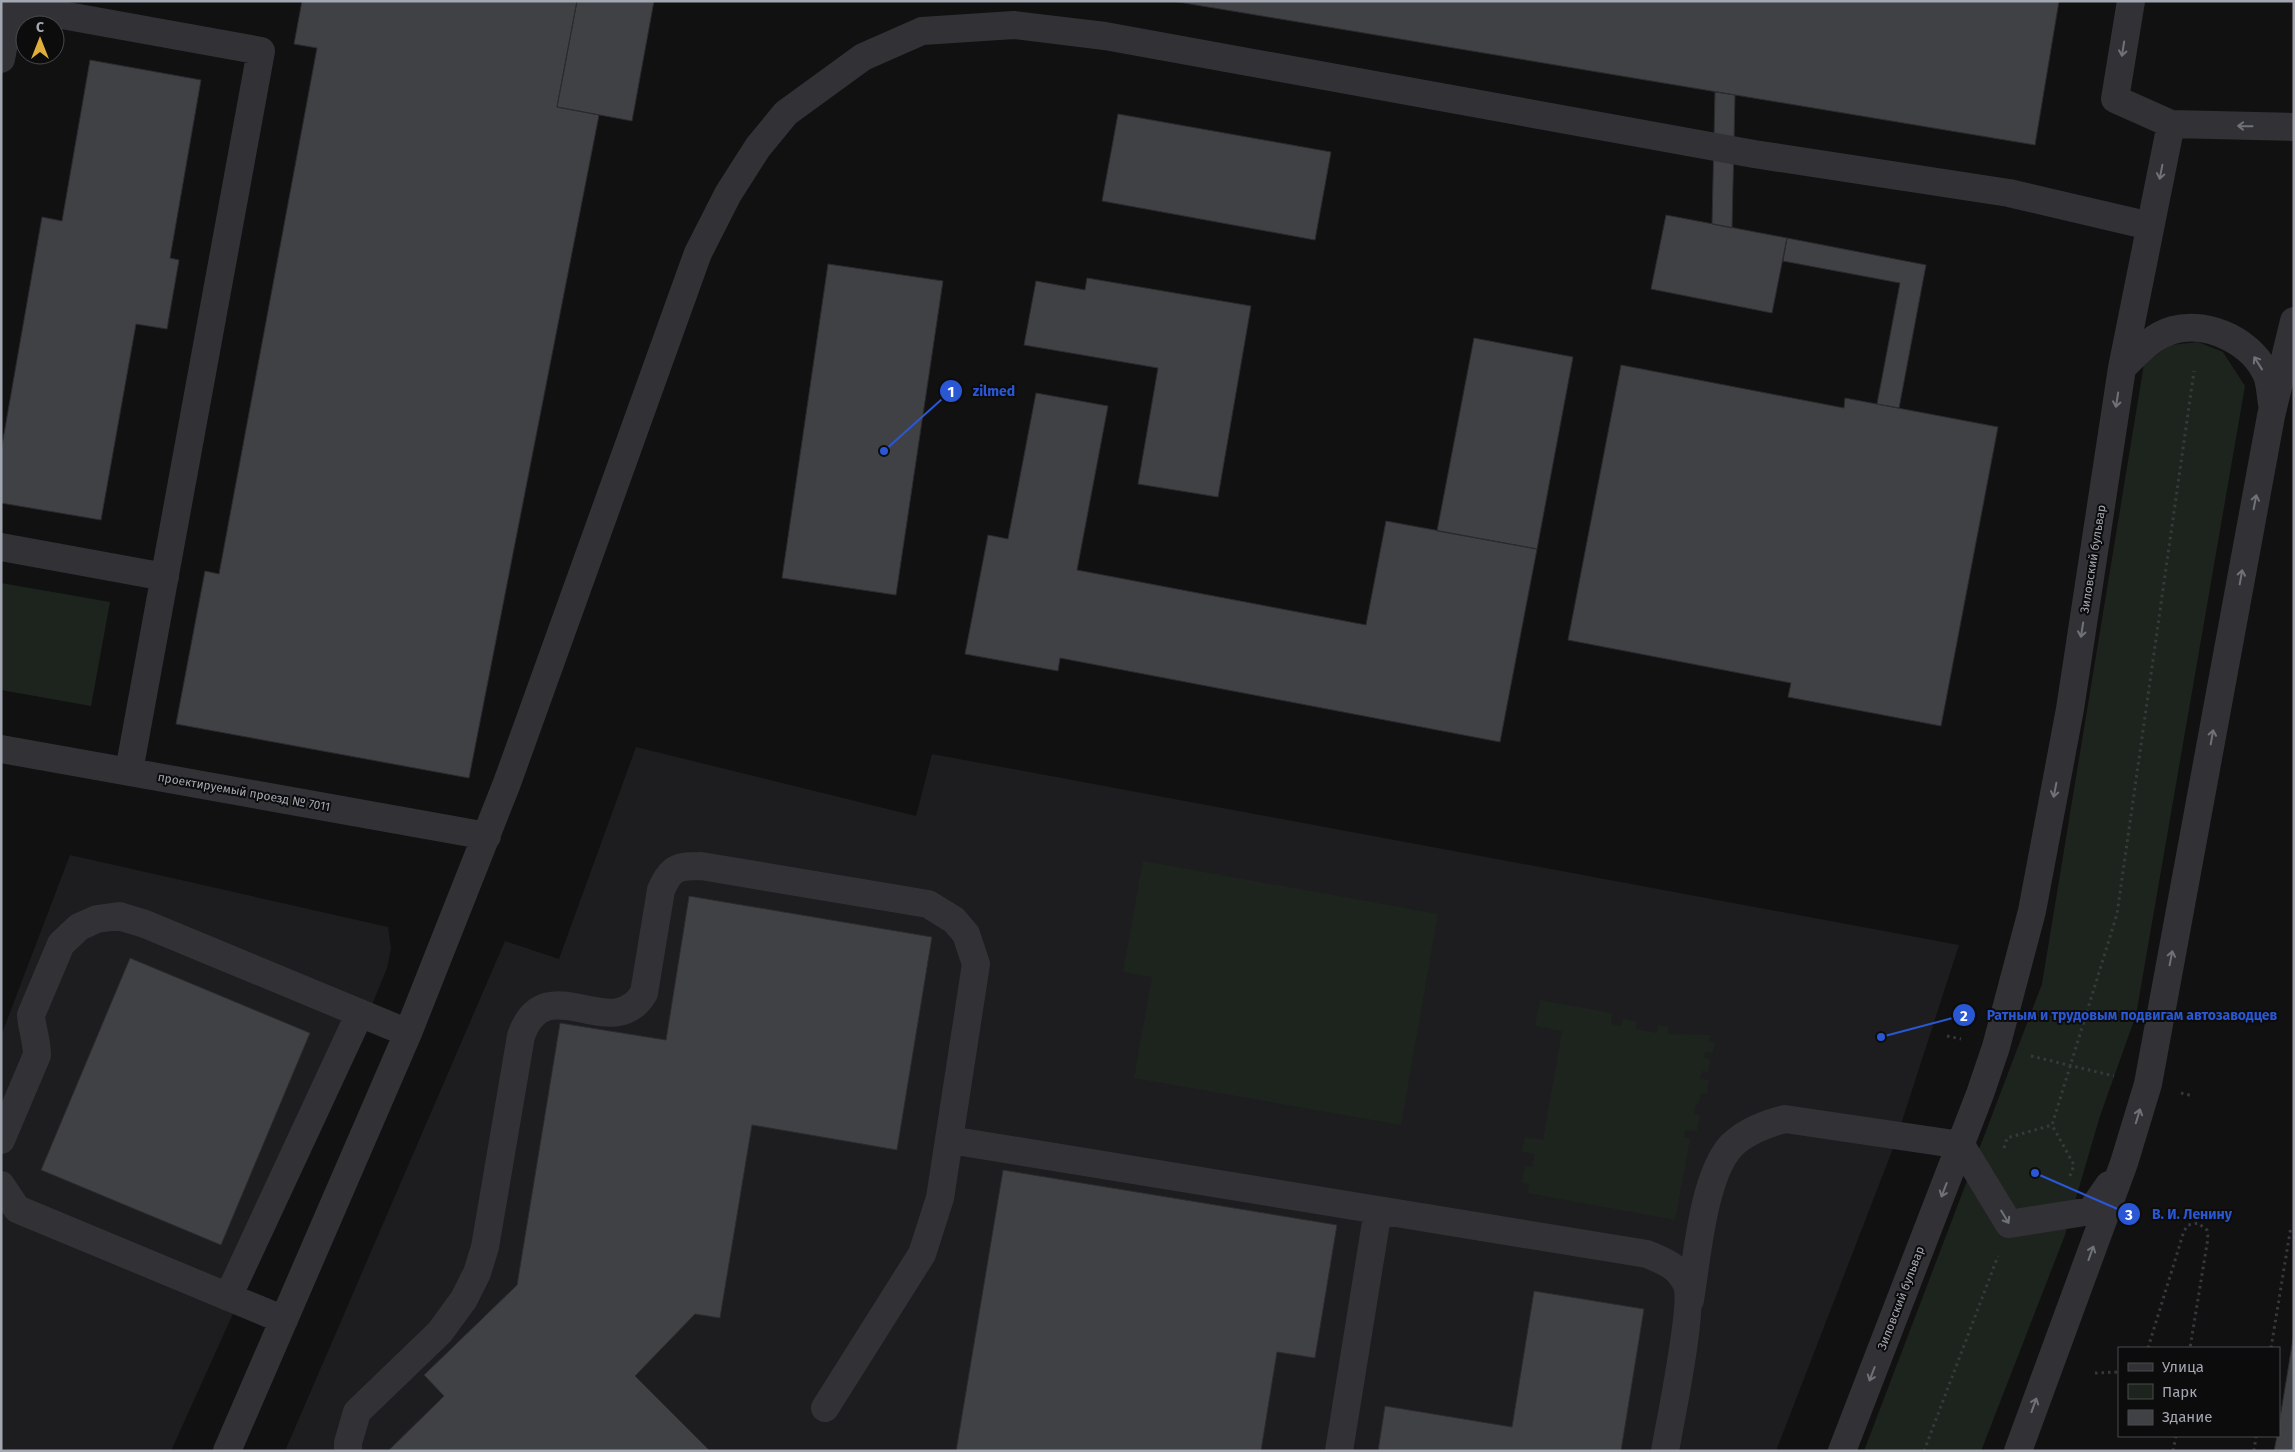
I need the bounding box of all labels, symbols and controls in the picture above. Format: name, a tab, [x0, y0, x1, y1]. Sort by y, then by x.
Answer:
north arrow	[15, 15, 65, 65]
text: С	[36, 19, 44, 36]
one-way arrow	[2118, 41, 2128, 57]
one-way arrow	[2237, 121, 2254, 131]
one-way arrow	[2156, 163, 2165, 179]
one-way arrow	[2253, 356, 2263, 370]
callout: zilmed	[938, 377, 1026, 406]
text: 1	[948, 383, 954, 401]
text: zilmed	[973, 383, 1015, 400]
one-way arrow	[2112, 392, 2122, 408]
one-way arrow	[2251, 495, 2261, 511]
street label: Зиловский бульвар	[2078, 504, 2108, 614]
one-way arrow	[2237, 569, 2247, 585]
one-way arrow	[2077, 622, 2087, 638]
one-way arrow	[2208, 729, 2218, 745]
street label: проектируемый проезд № 7011	[157, 770, 331, 814]
one-way arrow	[2049, 782, 2059, 798]
one-way arrow	[2167, 950, 2177, 966]
callout: Ратным и трудовым подвигам автозаводцев	[1952, 1001, 2287, 1030]
text: 2	[1960, 1007, 1968, 1025]
text: Ратным и трудовым подвигам автозаводцев	[1987, 1007, 2278, 1024]
one-way arrow	[2133, 1109, 2143, 1125]
one-way arrow	[1938, 1182, 1948, 1197]
callout: В. И. Ленину	[2117, 1200, 2242, 1229]
text: 3	[2124, 1206, 2133, 1224]
text: В. И. Ленину	[2152, 1206, 2233, 1223]
one-way arrow	[2000, 1209, 2010, 1223]
street label: Зиловский бульвар	[1875, 1244, 1927, 1352]
one-way arrow	[2087, 1245, 2096, 1261]
legend	[2118, 1347, 2280, 1437]
text: Улица	[2162, 1358, 2204, 1376]
one-way arrow	[1866, 1366, 1876, 1381]
text: Парк	[2162, 1383, 2197, 1401]
one-way arrow	[2030, 1398, 2039, 1413]
text: Здание	[2162, 1408, 2212, 1426]

